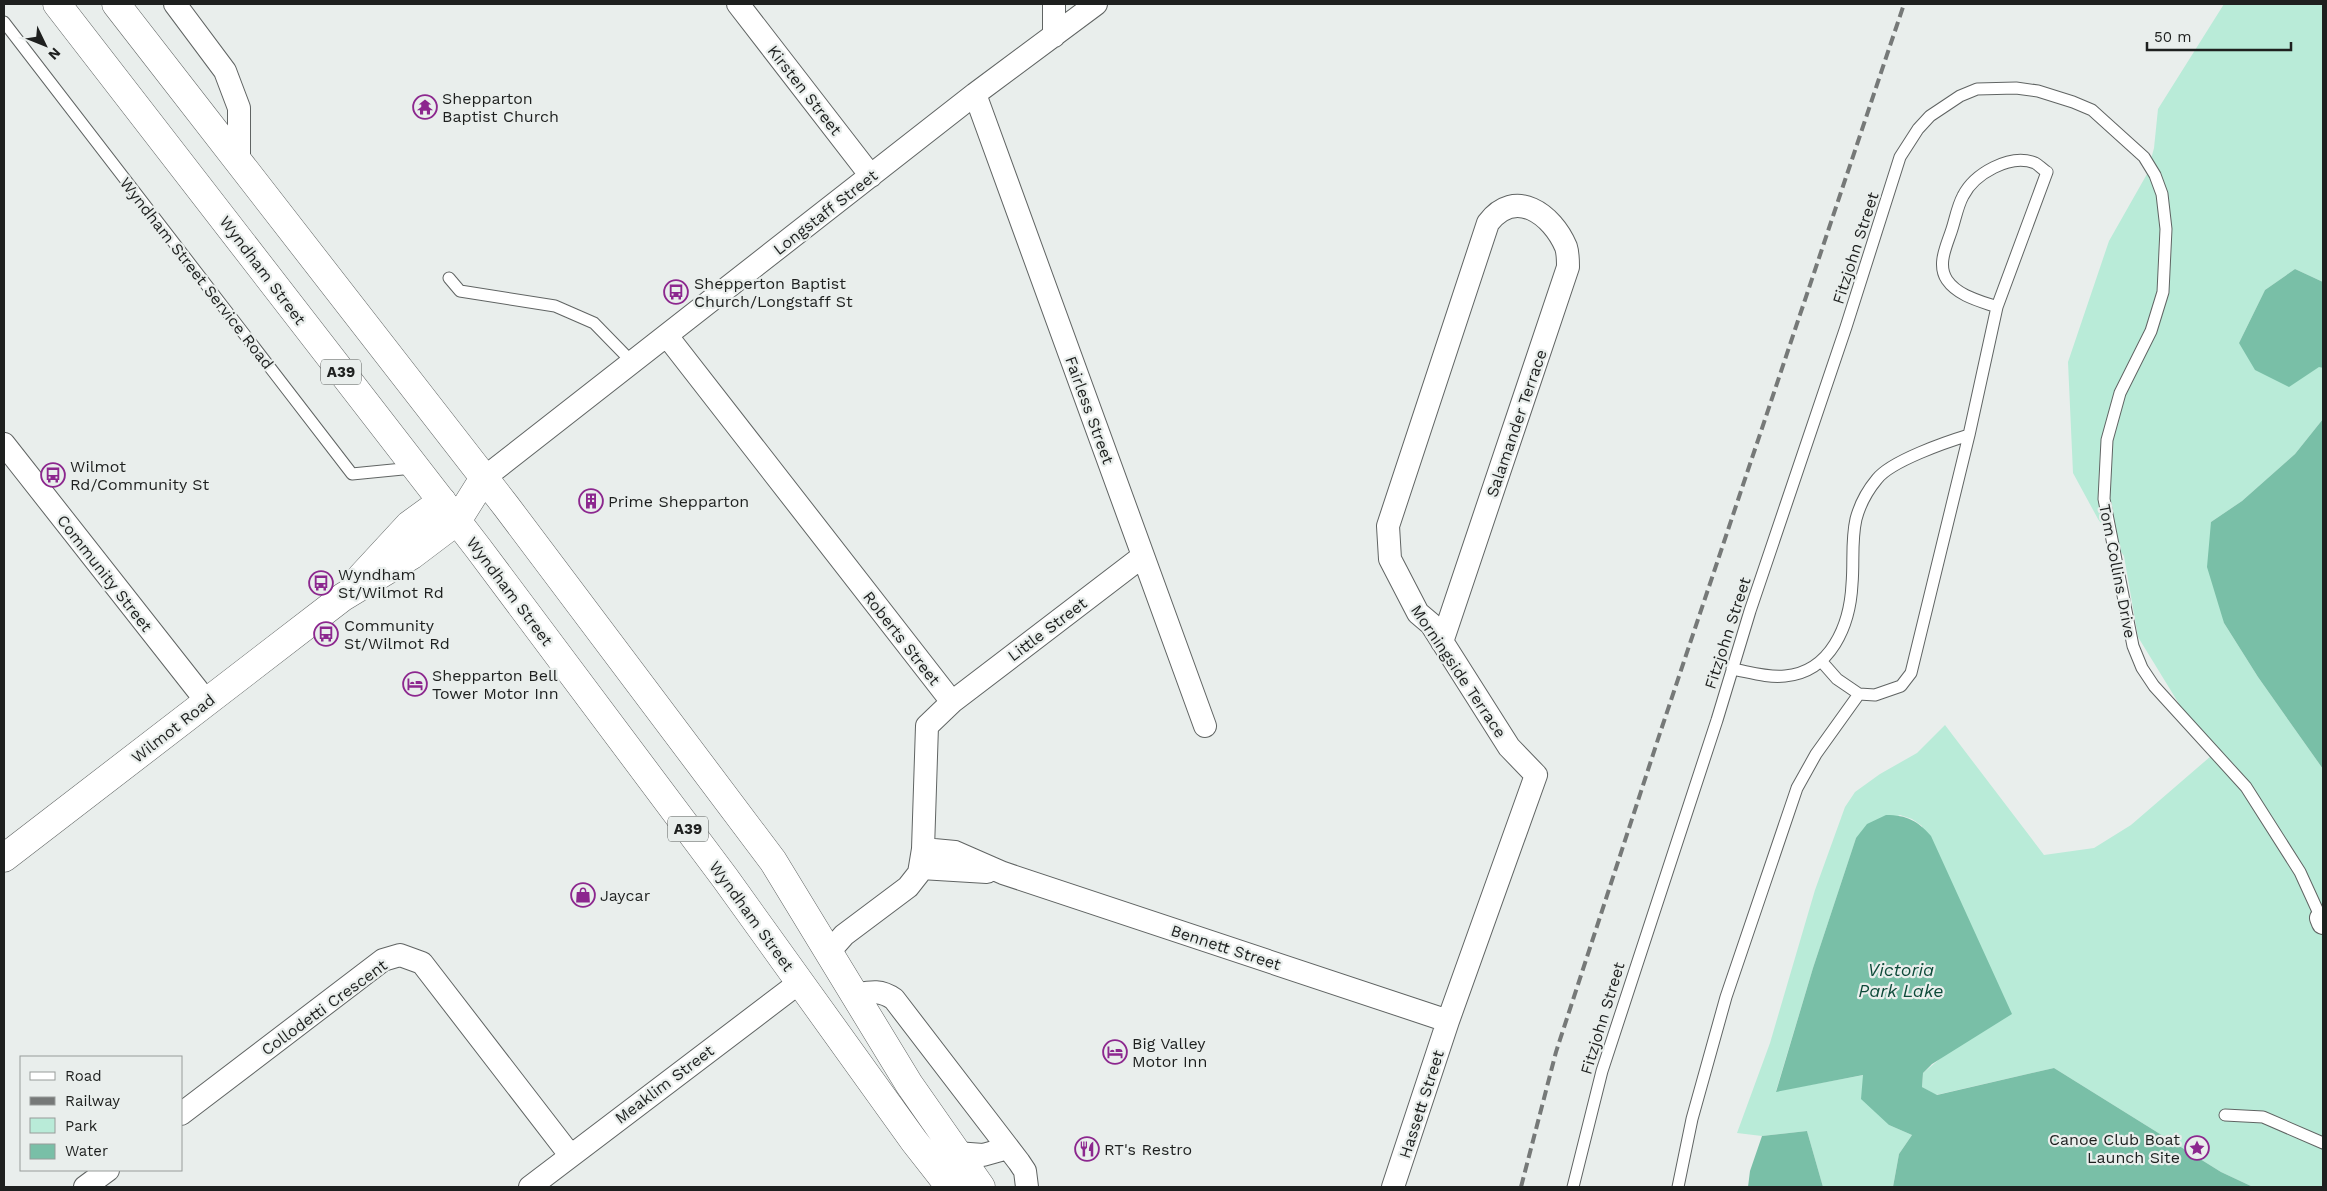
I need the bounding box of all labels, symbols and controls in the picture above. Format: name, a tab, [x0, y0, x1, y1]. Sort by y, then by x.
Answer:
north arrow	[20, 20, 70, 70]
scale bar	[2147, 20, 2291, 52]
text: 50 m	[2154, 28, 2191, 46]
street label: Kirsten Street	[764, 42, 846, 139]
text: N	[45, 45, 64, 63]
place label: Shepparton Baptist Church	[442, 89, 559, 126]
temple icon: Shepparton Baptist Church	[412, 94, 438, 120]
street label: Longstaff Street	[769, 166, 881, 259]
street label: Wyndham Street Service Road	[116, 174, 277, 373]
street label: Fitzjohn Street	[1828, 190, 1883, 307]
street label: Wyndham Street	[215, 212, 310, 329]
place label: Shepperton Baptist Church/Longstaff St	[694, 274, 853, 311]
bus stop icon: Shepperton Baptist Church/Longstaff St	[663, 279, 689, 305]
street label: Salamander Terrace	[1482, 347, 1551, 500]
street label: Fairless Street	[1061, 354, 1118, 467]
road number: A39	[321, 360, 361, 384]
place label: Wilmot Rd/Community St	[70, 457, 209, 494]
bus stop icon: Wilmot Rd/Community St	[40, 462, 66, 488]
building icon: Prime Shepparton	[578, 488, 604, 514]
place label: Prime Shepparton	[608, 492, 749, 511]
street label: Tom Collins Drive	[2095, 502, 2140, 640]
street label: Community Street	[53, 511, 156, 636]
street label: Wyndham Street	[462, 533, 557, 650]
place label: Wyndham St/Wilmot Rd	[338, 565, 444, 602]
bus stop icon: Wyndham St/Wilmot Rd	[308, 570, 334, 596]
street label: Fitzjohn Street	[1700, 575, 1755, 692]
street label: Roberts Street	[859, 588, 944, 689]
street label: Little Street	[1004, 593, 1091, 665]
street label: Morningside Terrace	[1407, 601, 1510, 741]
place label: Community St/Wilmot Rd	[344, 616, 450, 653]
bus stop icon: Community St/Wilmot Rd	[313, 621, 339, 647]
place label: Shepparton Bell Tower Motor Inn	[432, 666, 559, 703]
hotel icon: Shepparton Bell Tower Motor Inn	[402, 671, 428, 697]
street label: Wilmot Road	[128, 690, 219, 767]
road number: A39	[668, 816, 708, 842]
street label: Wyndham Street	[705, 858, 798, 975]
shop icon: Jaycar	[570, 882, 596, 908]
place label: Jaycar	[600, 886, 651, 905]
street label: Bennett Street	[1168, 921, 1283, 974]
street label: Collodetti Crescent	[258, 955, 391, 1059]
street label: Fitzjohn Street	[1576, 959, 1629, 1077]
water label: Victoria Park Lake	[1858, 959, 1944, 1001]
place label: Big Valley Motor Inn	[1132, 1034, 1207, 1071]
hotel icon: Big Valley Motor Inn	[1102, 1039, 1128, 1065]
street label: Meaklim Street	[611, 1041, 718, 1128]
street label: Hassett Street	[1395, 1047, 1448, 1161]
legend	[20, 1056, 182, 1171]
text: Road	[65, 1067, 102, 1085]
text: Railway	[65, 1092, 120, 1110]
text: Park	[65, 1117, 98, 1135]
place label: Canoe Club Boat Launch Site	[2049, 1130, 2180, 1167]
place icon: Canoe Club Boat Launch Site	[2184, 1135, 2210, 1161]
restaurant icon: RT's Restro	[1074, 1136, 1100, 1162]
place label: RT's Restro	[1104, 1140, 1192, 1159]
text: Water	[65, 1142, 108, 1160]

